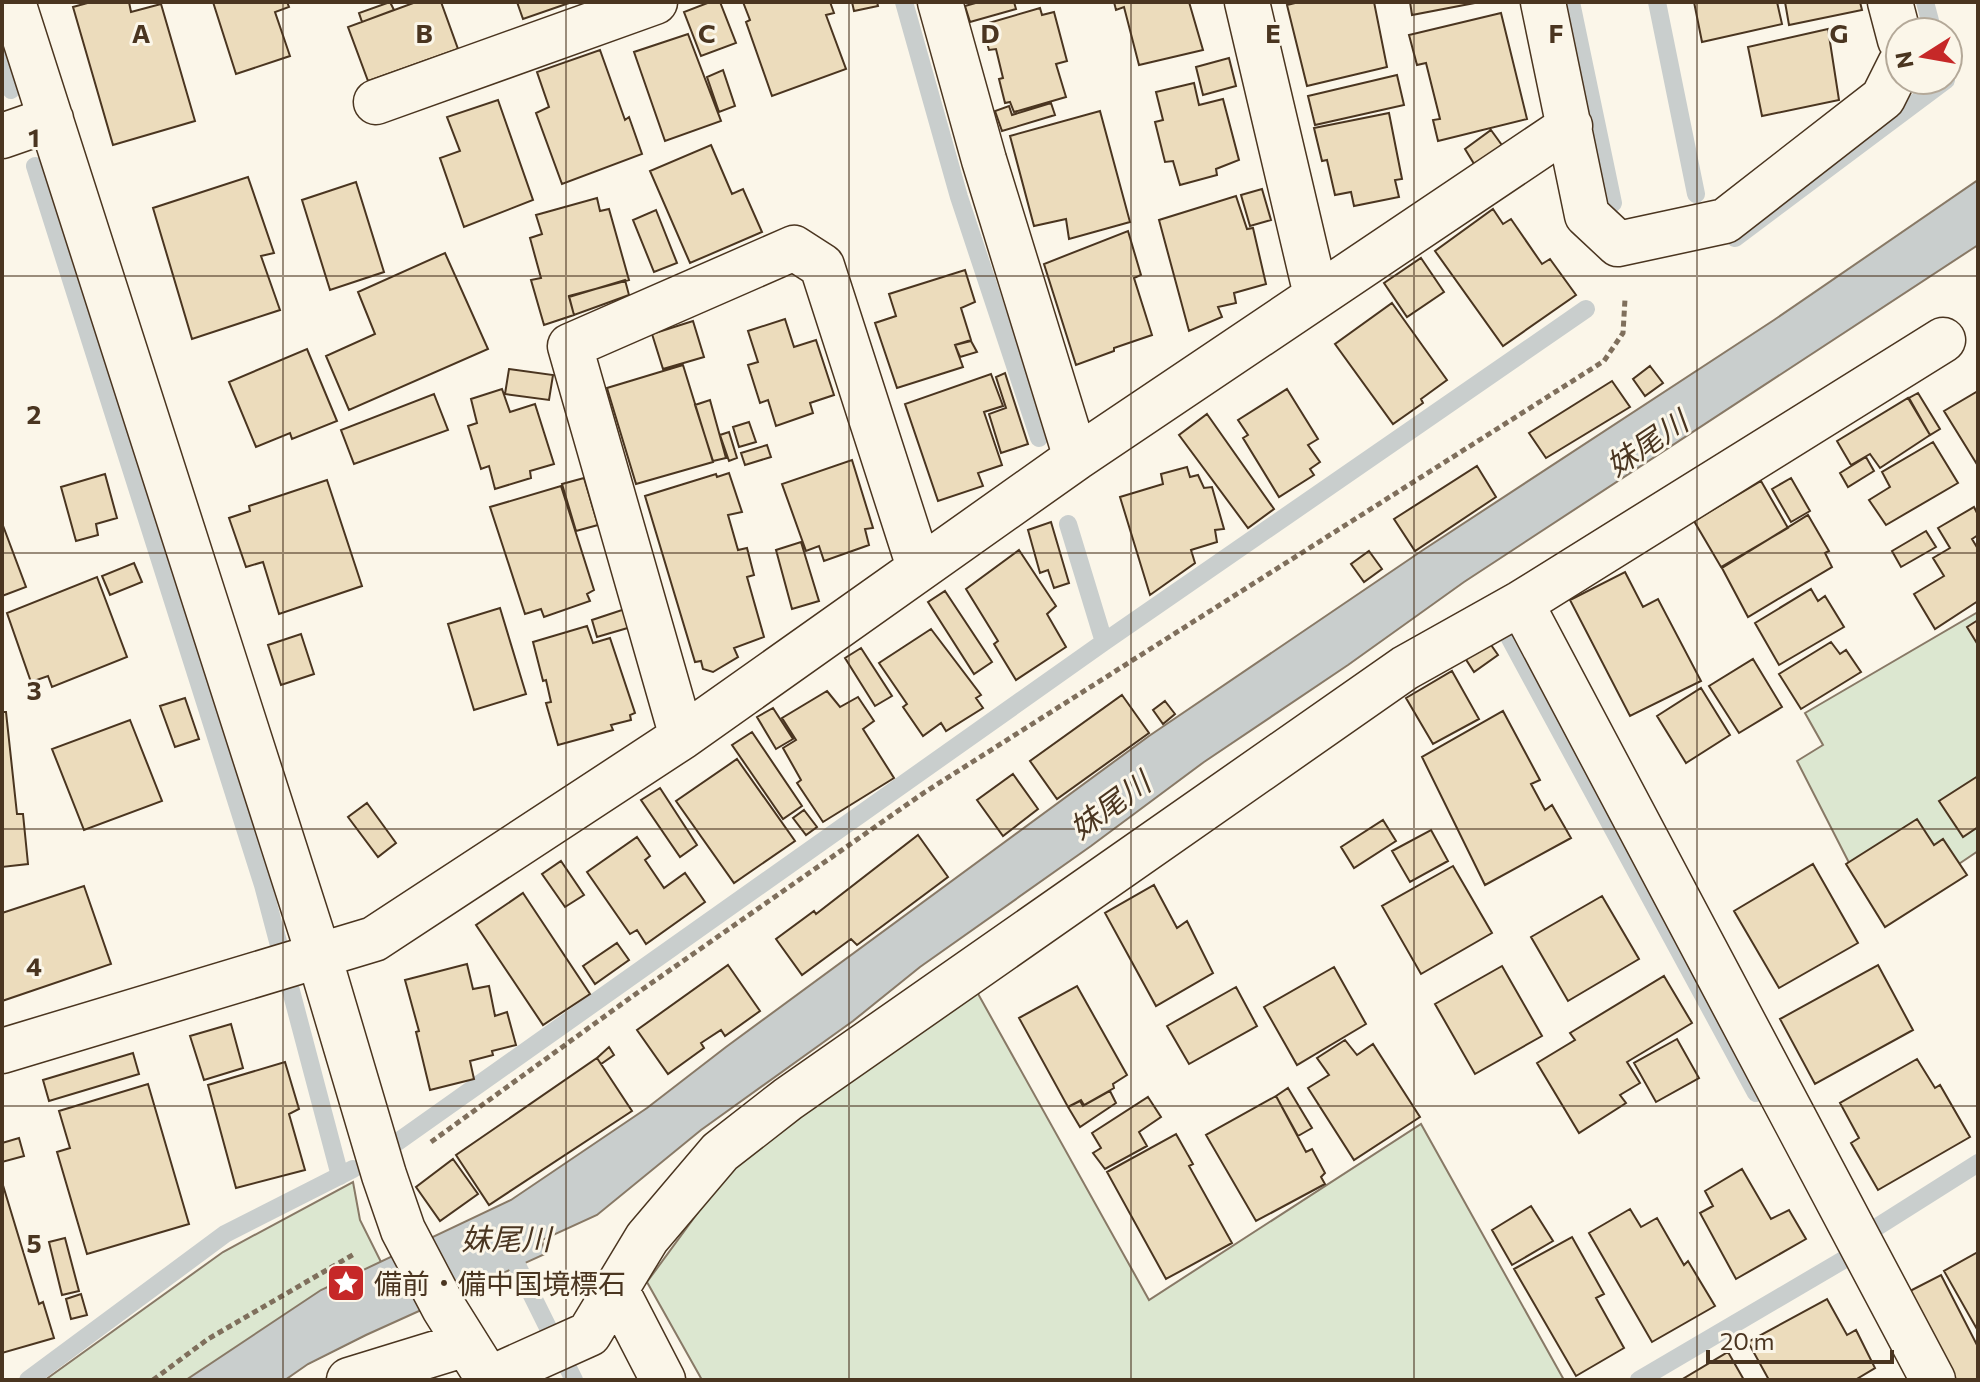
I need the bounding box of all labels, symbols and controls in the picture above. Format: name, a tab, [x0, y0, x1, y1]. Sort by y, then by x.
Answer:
north arrow	[1884, 16, 1964, 96]
text: A	[132, 17, 151, 48]
text: B	[415, 17, 433, 48]
text: C	[698, 17, 716, 48]
text: D	[980, 17, 1000, 48]
text: E	[1265, 17, 1281, 48]
text: F	[1548, 17, 1564, 48]
text: G	[1830, 17, 1848, 48]
text: N	[1889, 49, 1919, 71]
text: 1	[28, 121, 40, 152]
text: 2	[27, 398, 41, 429]
water label: 妹尾川	[1598, 400, 1696, 483]
text: 3	[26, 674, 42, 705]
water label: 妹尾川	[1062, 761, 1159, 845]
text: 4	[26, 950, 42, 981]
water label: 妹尾川	[461, 1219, 554, 1256]
text: 5	[26, 1227, 42, 1258]
place icon: 備前・備中国境標石	[325, 1262, 367, 1304]
place label: 備前・備中国境標石	[374, 1266, 626, 1300]
scale bar	[1708, 1314, 1892, 1364]
text: 20 m	[1720, 1326, 1774, 1355]

